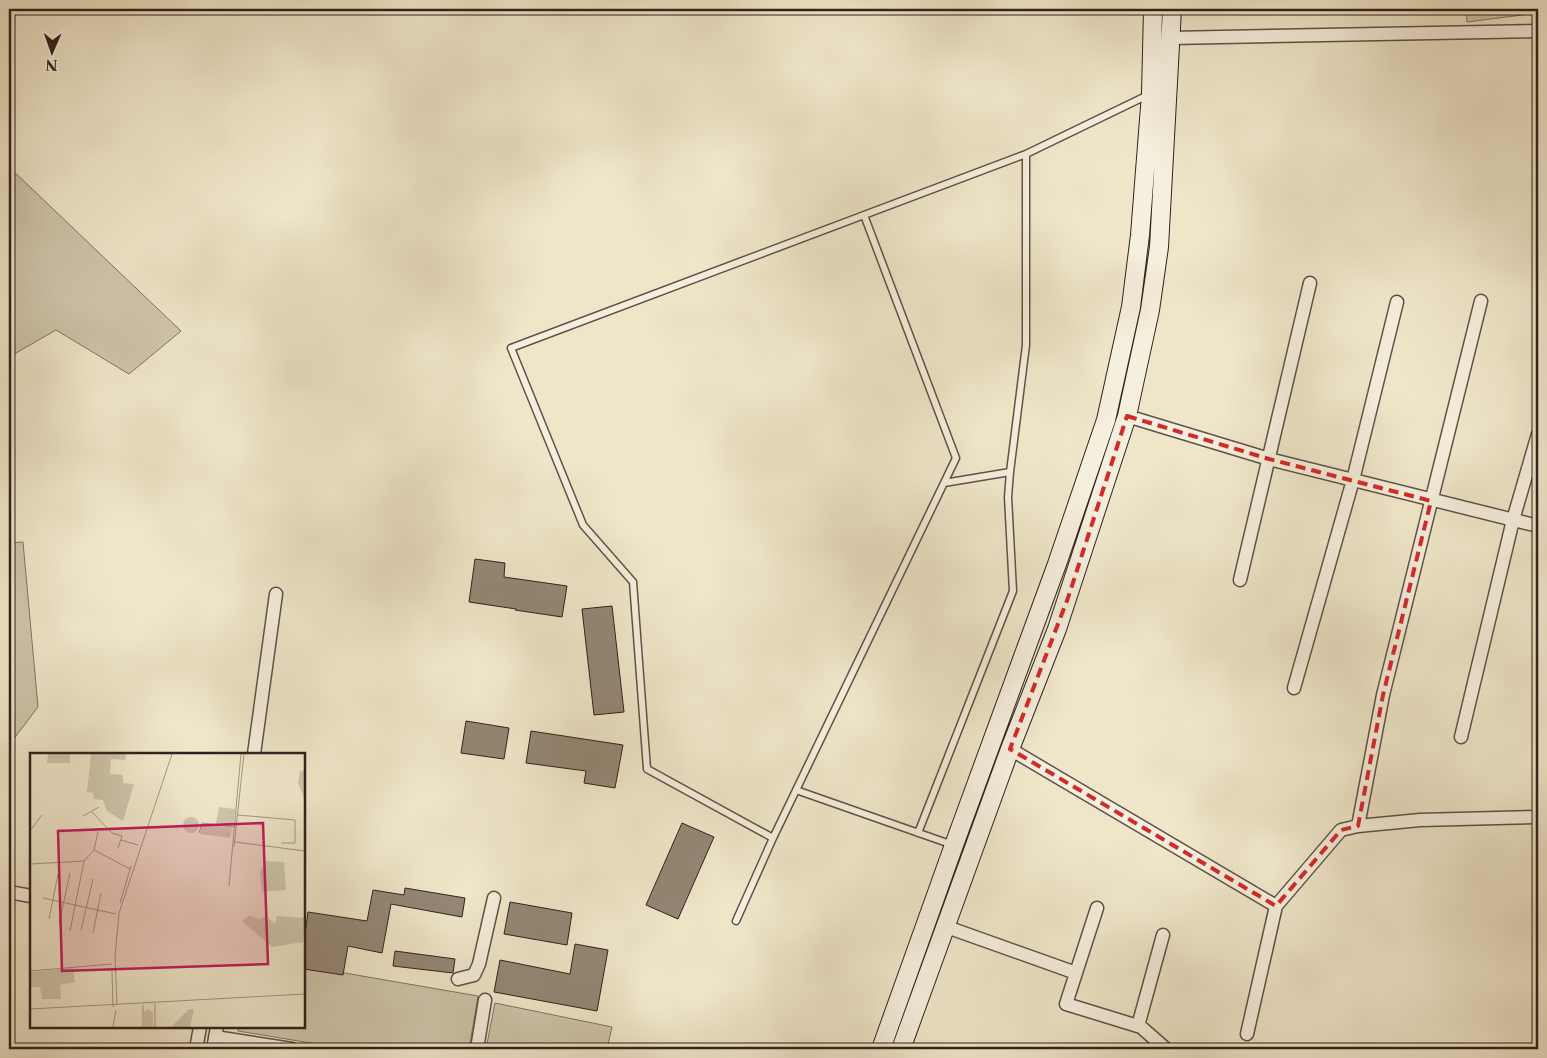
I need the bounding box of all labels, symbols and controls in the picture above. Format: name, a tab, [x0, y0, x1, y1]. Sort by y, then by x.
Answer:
north arrow	[28, 28, 78, 78]
text: N	[45, 56, 58, 74]
inset map	[30, 753, 305, 1028]

